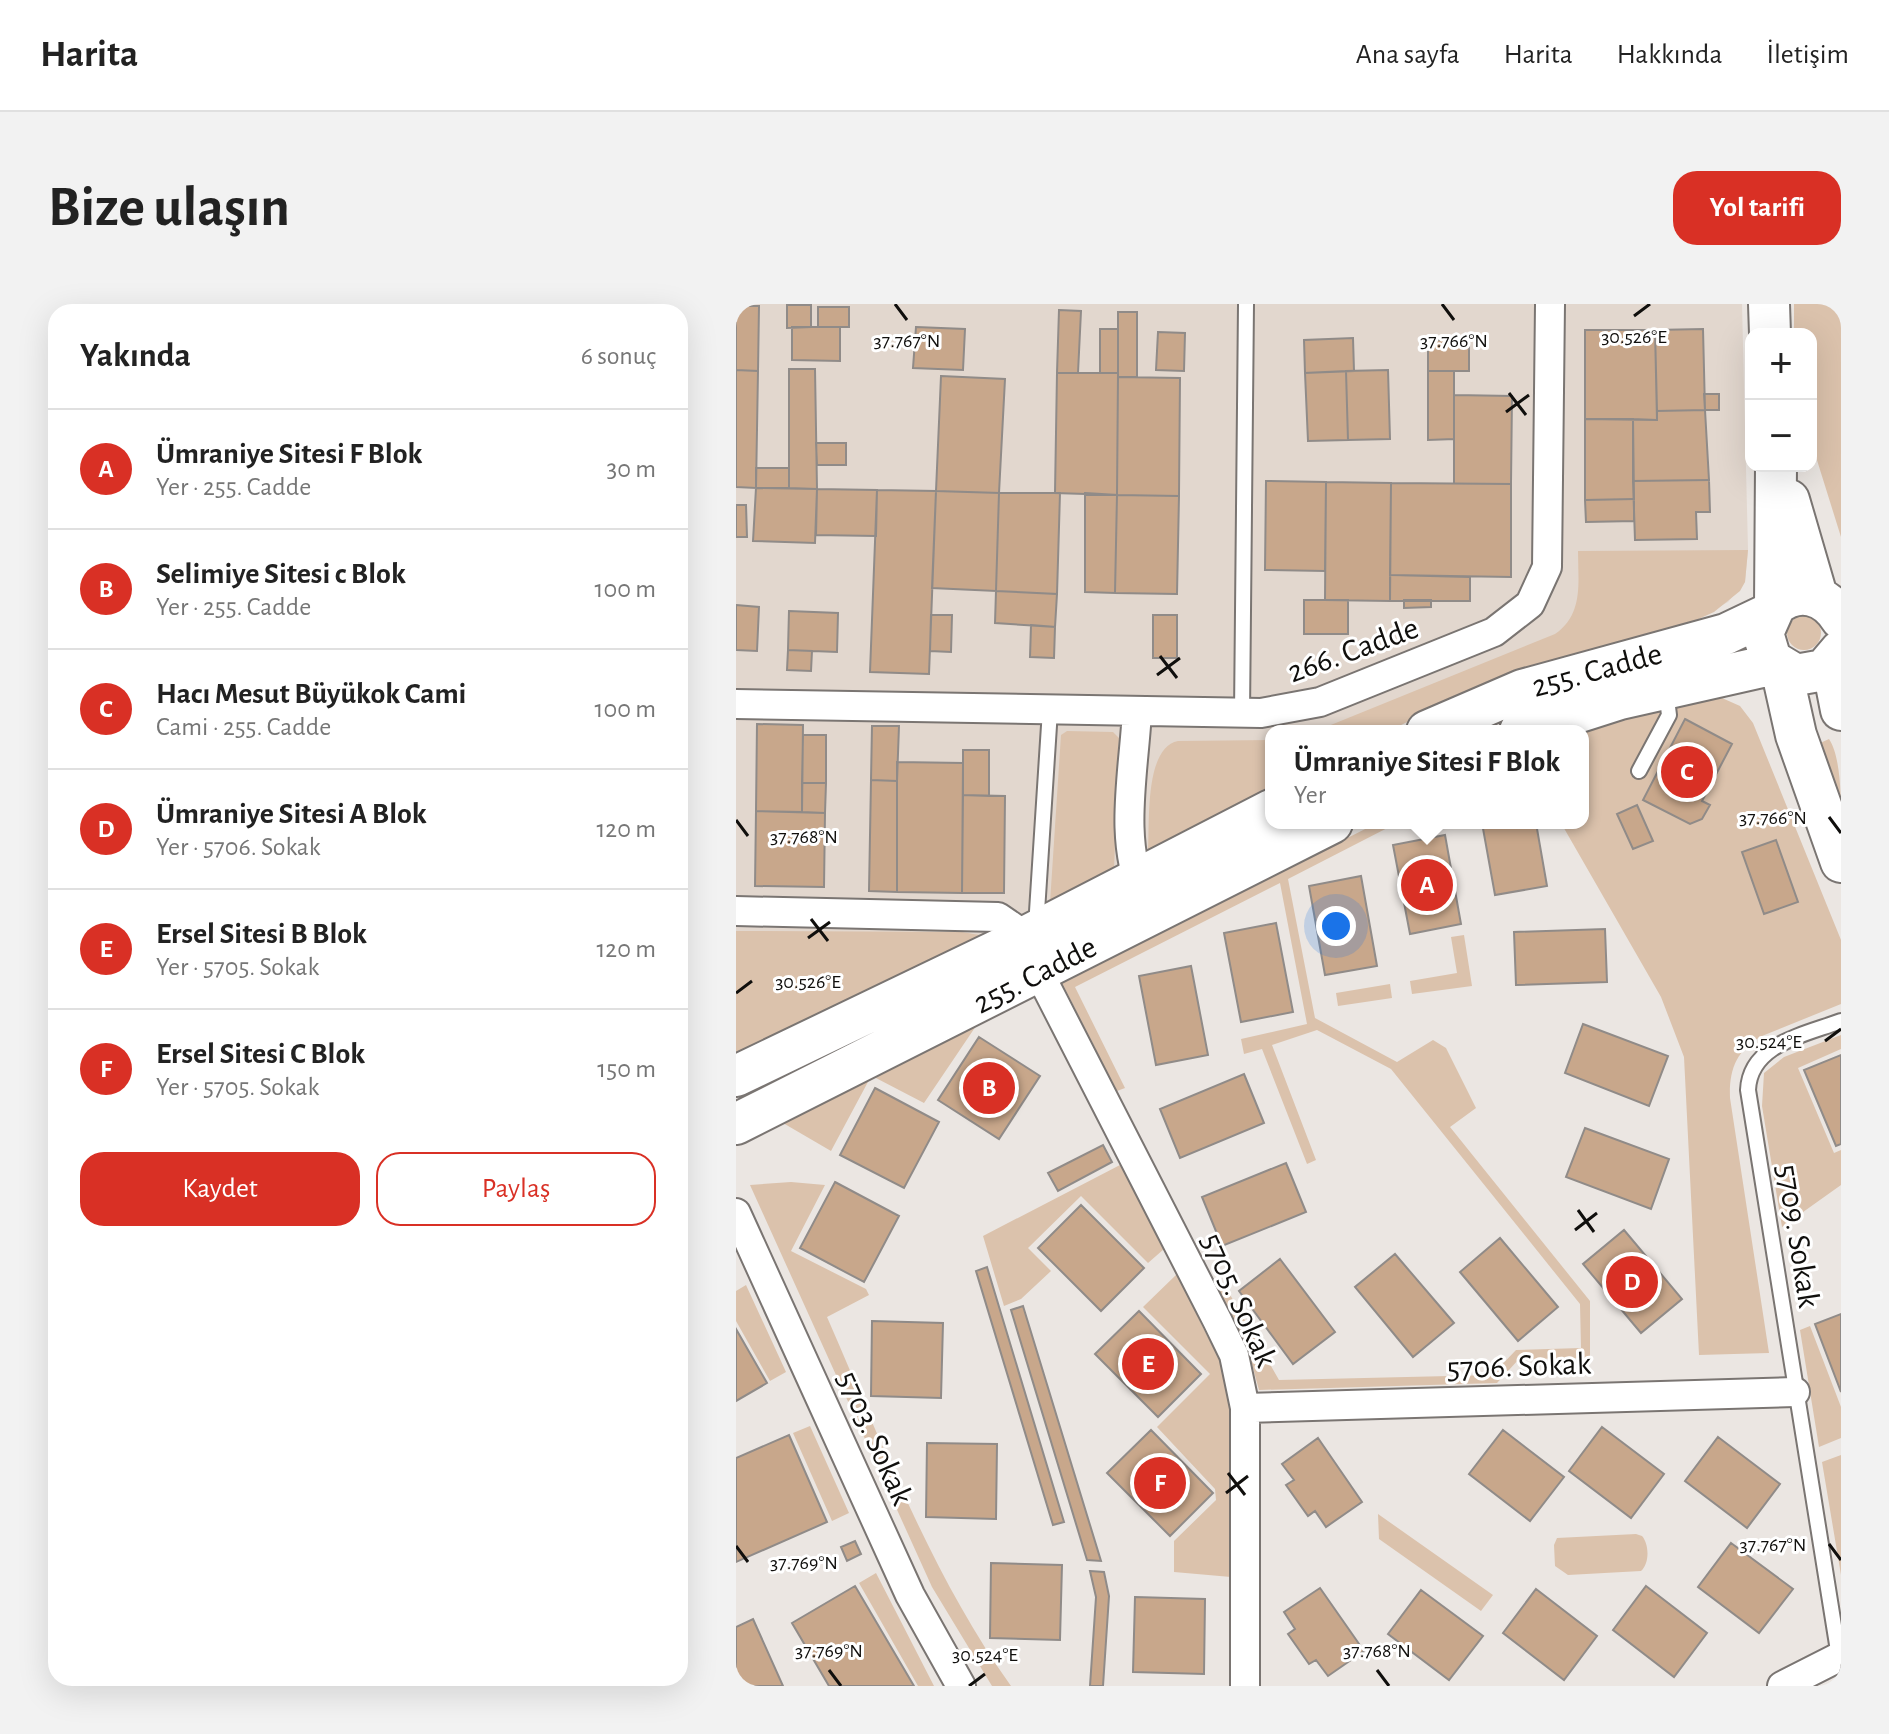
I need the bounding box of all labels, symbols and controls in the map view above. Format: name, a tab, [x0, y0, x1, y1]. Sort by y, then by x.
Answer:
text: Harita	[40, 36, 138, 74]
text: Ana sayfa	[1356, 41, 1460, 69]
text: Harita	[1504, 41, 1573, 69]
text: Hakkında	[1617, 41, 1722, 69]
text: İletişim	[1766, 41, 1849, 69]
button: Yol tarifi	[1673, 171, 1841, 245]
text: Bize ulaşın	[48, 180, 290, 236]
text: 30.526°E	[1601, 327, 1667, 347]
map controls	[1745, 328, 1817, 472]
button: +	[1745, 328, 1817, 400]
text: 37.767°N	[874, 331, 940, 351]
text: 37.766°N	[1420, 331, 1488, 351]
text: Yakında	[80, 339, 191, 373]
text: 6 sonuç	[581, 343, 656, 369]
button: −	[1745, 400, 1817, 472]
text: Ümraniye Sitesi F Blok	[156, 439, 422, 469]
text: A	[98, 456, 114, 482]
text: 30 m	[606, 456, 656, 482]
text: Yer · 255. Cadde	[156, 474, 311, 500]
text: Selimiye Sitesi c Blok	[156, 559, 406, 589]
text: B	[98, 576, 114, 602]
text: 100 m	[595, 576, 656, 602]
text: Yer · 255. Cadde	[156, 594, 311, 620]
street label: 266. Cadde	[1283, 612, 1423, 688]
street label: 255. Cadde	[1529, 637, 1665, 703]
text: Hacı Mesut Büyükok Cami	[156, 679, 466, 709]
text: C	[99, 696, 113, 722]
text: 100 m	[595, 696, 656, 722]
text: Cami · 255. Cadde	[156, 714, 331, 740]
popup	[1265, 725, 1589, 829]
pin: C	[1661, 742, 1713, 802]
text: Ümraniye Sitesi F Blok	[1294, 747, 1560, 777]
text: Yer	[1294, 782, 1326, 808]
text: Ümraniye Sitesi A Blok	[156, 799, 427, 829]
text: 37.766°N	[1739, 808, 1807, 828]
text: D	[97, 816, 115, 842]
text: 120 m	[596, 816, 656, 842]
text: 37.768°N	[770, 827, 838, 847]
text: Yer · 5706. Sokak	[156, 834, 321, 860]
pin: A	[1401, 855, 1453, 915]
your location	[1316, 906, 1356, 946]
text: Ersel Sitesi B Blok	[156, 919, 367, 949]
street label: 255. Cadde	[968, 931, 1102, 1019]
text: E	[99, 936, 113, 962]
text: 120 m	[596, 936, 656, 962]
text: Yer · 5705. Sokak	[156, 954, 319, 980]
text: 30.526°E	[775, 972, 841, 992]
text: 30.524°E	[1736, 1032, 1802, 1052]
text: Ersel Sitesi C Blok	[156, 1039, 365, 1069]
text: F	[100, 1056, 112, 1082]
text: 150 m	[597, 1056, 656, 1082]
pin: B	[963, 1058, 1015, 1118]
text: Yer · 5705. Sokak	[156, 1074, 319, 1100]
button: Kaydet	[80, 1152, 360, 1226]
button: Paylaş	[376, 1152, 656, 1226]
street label: 5709. Sokak	[1771, 1162, 1825, 1310]
street label: 5705. Sokak	[1195, 1228, 1283, 1372]
pin: D	[1606, 1252, 1658, 1312]
pin: E	[1122, 1334, 1174, 1394]
street label: 5706. Sokak	[1446, 1347, 1592, 1385]
street label: 5703. Sokak	[831, 1366, 919, 1510]
pin: F	[1134, 1453, 1186, 1513]
text: 37.767°N	[1740, 1535, 1806, 1555]
text: 37.769°N	[770, 1553, 838, 1573]
text: 37.769°N	[795, 1641, 863, 1661]
text: 37.768°N	[1343, 1641, 1411, 1661]
text: 30.524°E	[952, 1645, 1018, 1665]

